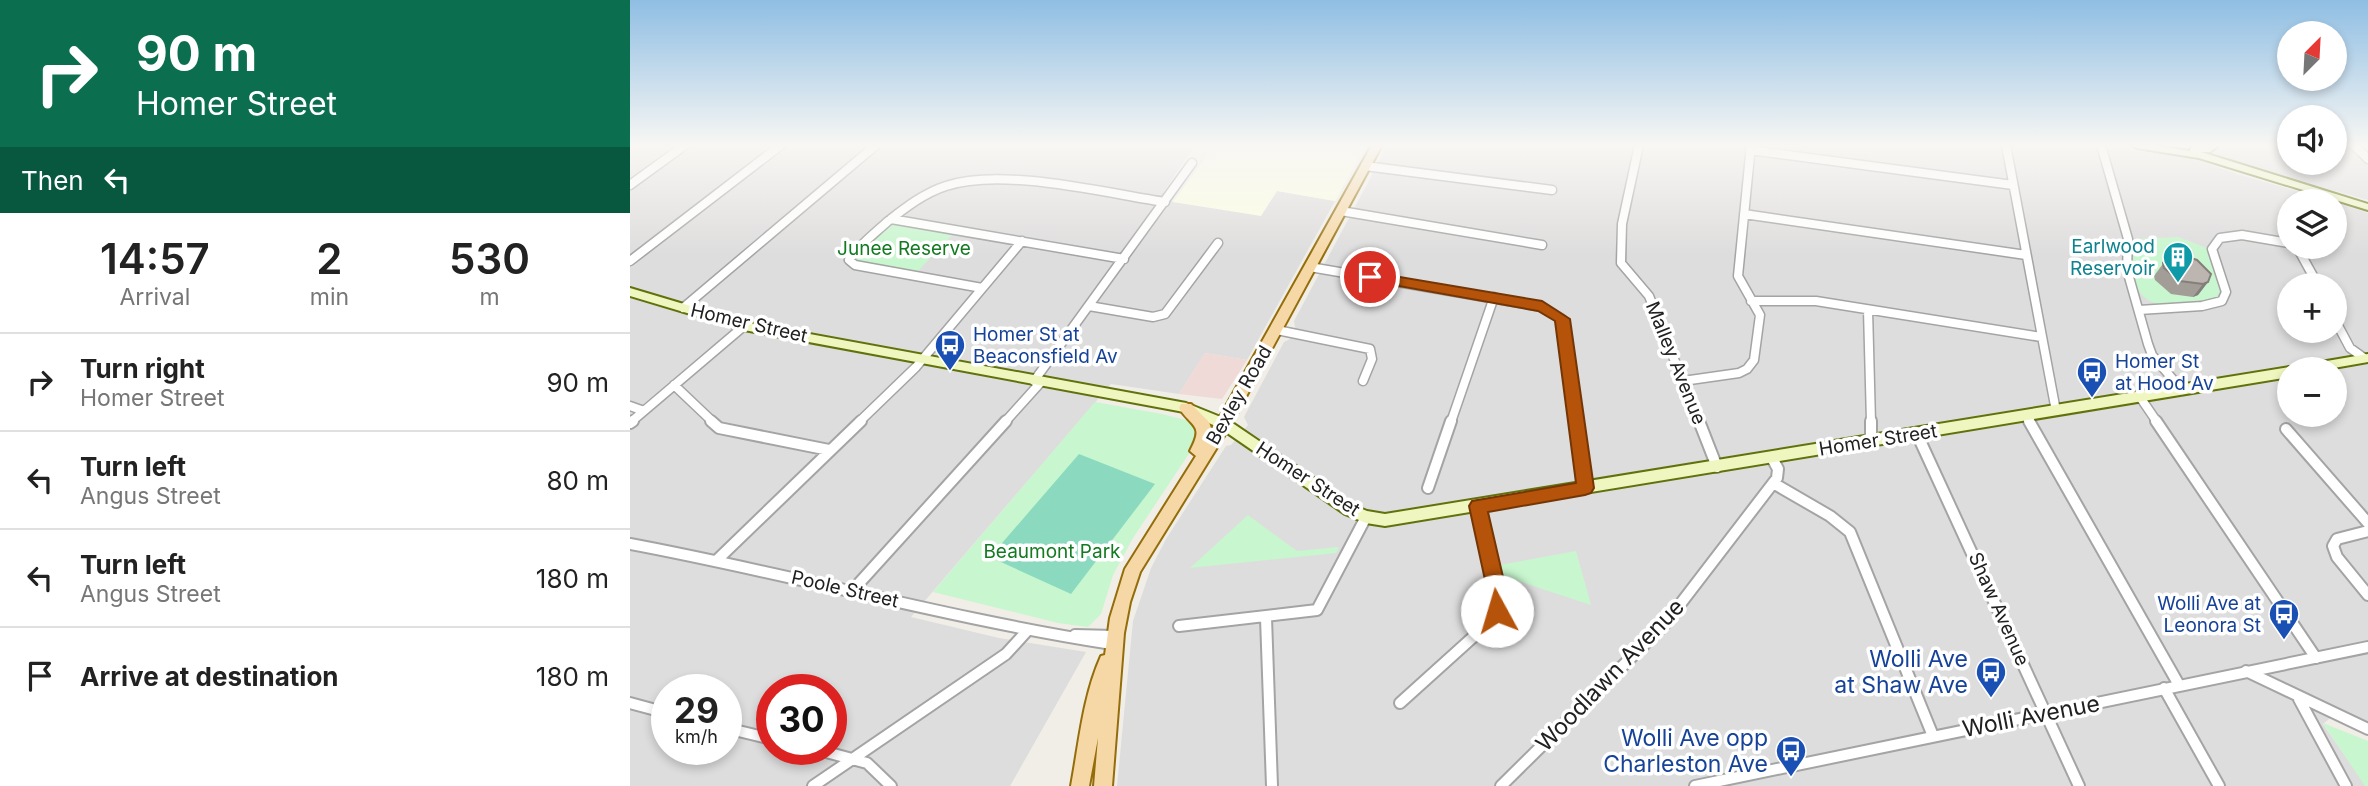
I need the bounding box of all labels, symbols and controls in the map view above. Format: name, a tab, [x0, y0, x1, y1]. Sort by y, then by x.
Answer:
north arrow	[2277, 21, 2347, 91]
map controls	[2277, 21, 2347, 427]
text: 90 m	[136, 24, 257, 83]
icon: right	[21, 28, 112, 119]
text: Homer Street	[136, 84, 337, 123]
button: sound	[2277, 105, 2347, 175]
icon: left	[98, 161, 136, 199]
text: Then	[21, 165, 84, 196]
button: layers	[2277, 189, 2347, 259]
text: 14:57	[100, 233, 210, 284]
text: 2	[316, 233, 343, 284]
text: 530	[449, 233, 530, 284]
place label: Earlwood Reservoir	[2070, 235, 2155, 280]
park label: Junee Reserve	[837, 237, 971, 260]
building icon: Earlwood Reservoir	[2161, 240, 2195, 284]
pin	[1340, 247, 1400, 307]
icon: arrive	[1351, 258, 1389, 296]
button: +	[2277, 273, 2347, 343]
text: Arrival	[120, 283, 190, 311]
text: min	[310, 283, 349, 311]
text: m	[479, 283, 500, 311]
street label: Homer Street	[688, 298, 810, 348]
street label: Malley Avenue	[1641, 298, 1711, 428]
place label: Homer St at Beaconsfield Av	[973, 323, 1118, 368]
bus stop icon: Homer St at Beaconsfield Av	[933, 328, 967, 372]
street label: Bexley Road	[1201, 341, 1277, 449]
place label: Homer St at Hood Av	[2115, 350, 2214, 395]
text: Turn right	[80, 353, 205, 384]
bus stop icon: Homer St at Hood Av	[2075, 355, 2109, 399]
button: −	[2277, 357, 2347, 427]
icon: right	[21, 363, 59, 401]
text: 90 m	[546, 367, 609, 398]
text: Homer Street	[80, 384, 224, 412]
street label: Homer Street	[1817, 419, 1939, 461]
street label: Homer Street	[1252, 437, 1364, 521]
text: Turn left	[80, 451, 186, 482]
icon: left	[21, 461, 59, 499]
text: 80 m	[546, 465, 609, 496]
text: Angus Street	[80, 482, 221, 510]
park label: Beaumont Park	[983, 540, 1121, 563]
text: Turn left	[80, 549, 186, 580]
street label: Shaw Avenue	[1964, 549, 2034, 669]
icon: left	[21, 559, 59, 597]
text: 180 m	[536, 563, 609, 594]
street label: Poole Street	[789, 565, 901, 613]
position arrow	[1460, 574, 1534, 648]
text: Angus Street	[80, 580, 221, 608]
place label: Wolli Ave at Leonora St	[2157, 592, 2261, 637]
street label: Woodlawn Avenue	[1530, 593, 1690, 757]
bus stop icon: Wolli Ave at Leonora St	[2267, 597, 2301, 641]
place label: Wolli Ave at Shaw Ave	[1834, 645, 1968, 699]
bus stop icon: Wolli Ave at Shaw Ave	[1974, 655, 2008, 699]
icon: arrive	[21, 657, 59, 695]
text: Arrive at destination	[80, 661, 339, 692]
text: 180 m	[536, 661, 609, 692]
speed limit sign: 30	[756, 674, 847, 765]
text: 29	[674, 689, 719, 731]
street label: Wolli Avenue	[1960, 689, 2102, 743]
place label: Wolli Ave opp Charleston Ave	[1603, 724, 1768, 778]
text: km/h	[675, 726, 718, 747]
bus stop icon: Wolli Ave opp Charleston Ave	[1774, 734, 1808, 778]

